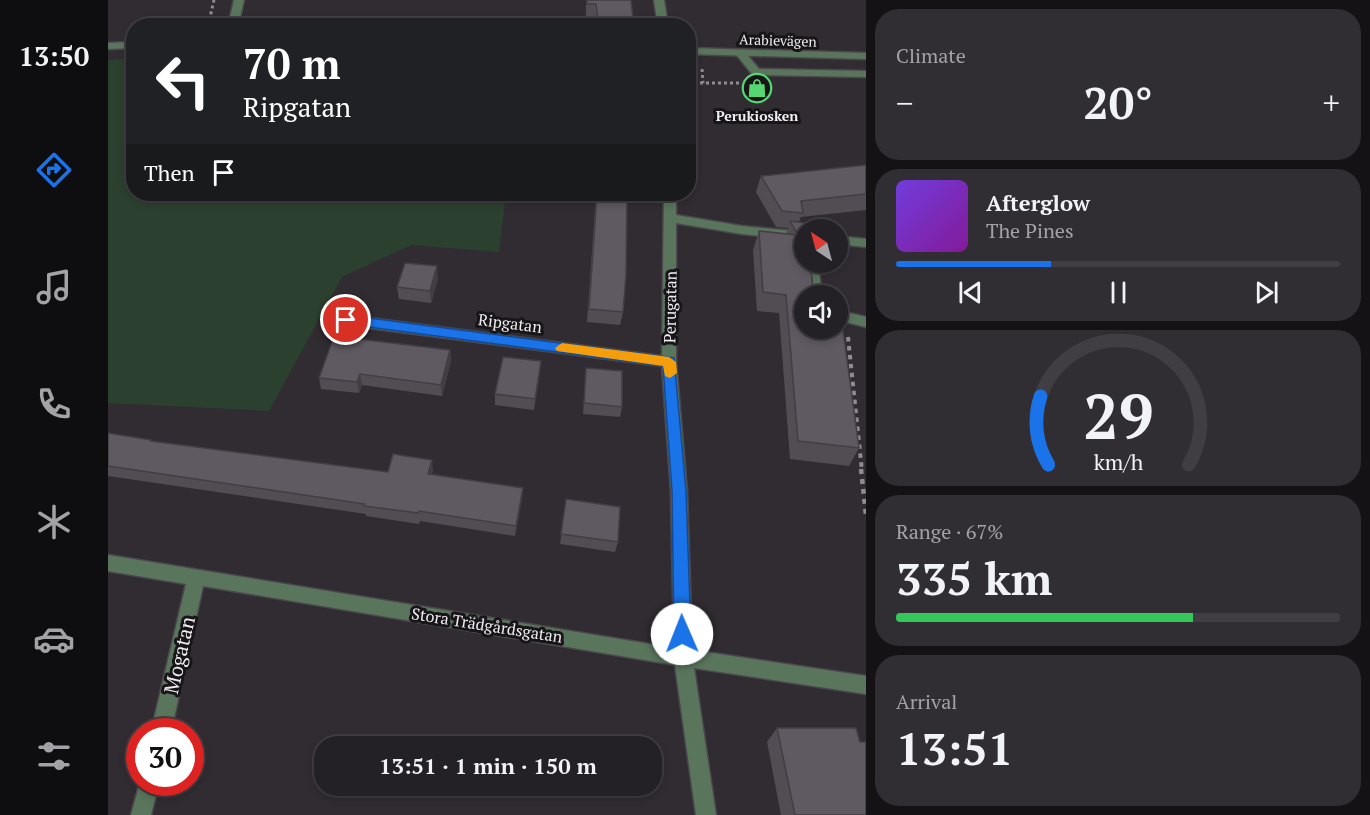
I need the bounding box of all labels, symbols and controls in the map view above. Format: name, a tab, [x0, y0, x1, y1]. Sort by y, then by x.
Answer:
street label: Arabievägen	[739, 29, 818, 51]
text: 70 m	[243, 35, 341, 91]
text: 13:50	[19, 38, 89, 74]
icon: left	[144, 42, 222, 120]
text: Climate	[896, 42, 966, 69]
shop icon: Perukiosken	[741, 72, 773, 104]
text: 20°	[1083, 72, 1153, 132]
text: −	[896, 81, 914, 124]
text: +	[1322, 81, 1340, 124]
text: Ripgatan	[243, 89, 351, 125]
place label: Perukiosken	[716, 106, 798, 125]
icon: directions	[33, 149, 75, 191]
icon: arrive	[207, 156, 240, 189]
text: Then	[144, 158, 195, 187]
text: Afterglow	[986, 188, 1090, 217]
text: The Pines	[986, 217, 1074, 244]
north arrow	[794, 219, 848, 273]
map controls	[794, 219, 848, 339]
icon: music	[33, 266, 75, 308]
street label: Perugatan	[658, 270, 682, 343]
icon: previous	[954, 276, 987, 309]
icon: pause	[1102, 276, 1135, 309]
icon: next	[1250, 276, 1283, 309]
button: sound	[794, 285, 848, 339]
pin	[320, 294, 371, 345]
icon: arrive	[329, 303, 362, 336]
street label: Ripgatan	[477, 308, 544, 338]
text: 29	[1083, 374, 1153, 457]
icon: phone	[33, 383, 75, 425]
text: km/h	[1093, 448, 1143, 476]
icon: climate	[33, 501, 75, 543]
text: Range · 67%	[896, 518, 1003, 545]
text: 335 km	[896, 548, 1052, 608]
street label: Stora Trädgårdsgatan	[410, 602, 565, 648]
position arrow	[650, 602, 714, 666]
street label: Mogatan	[157, 614, 201, 696]
icon: car	[33, 618, 75, 660]
text: Arrival	[896, 688, 957, 715]
speed limit sign: 30	[126, 718, 204, 796]
text: 13:51	[896, 718, 1013, 778]
icon: filters	[33, 735, 75, 777]
text: 13:51 · 1 min · 150 m	[379, 751, 597, 780]

